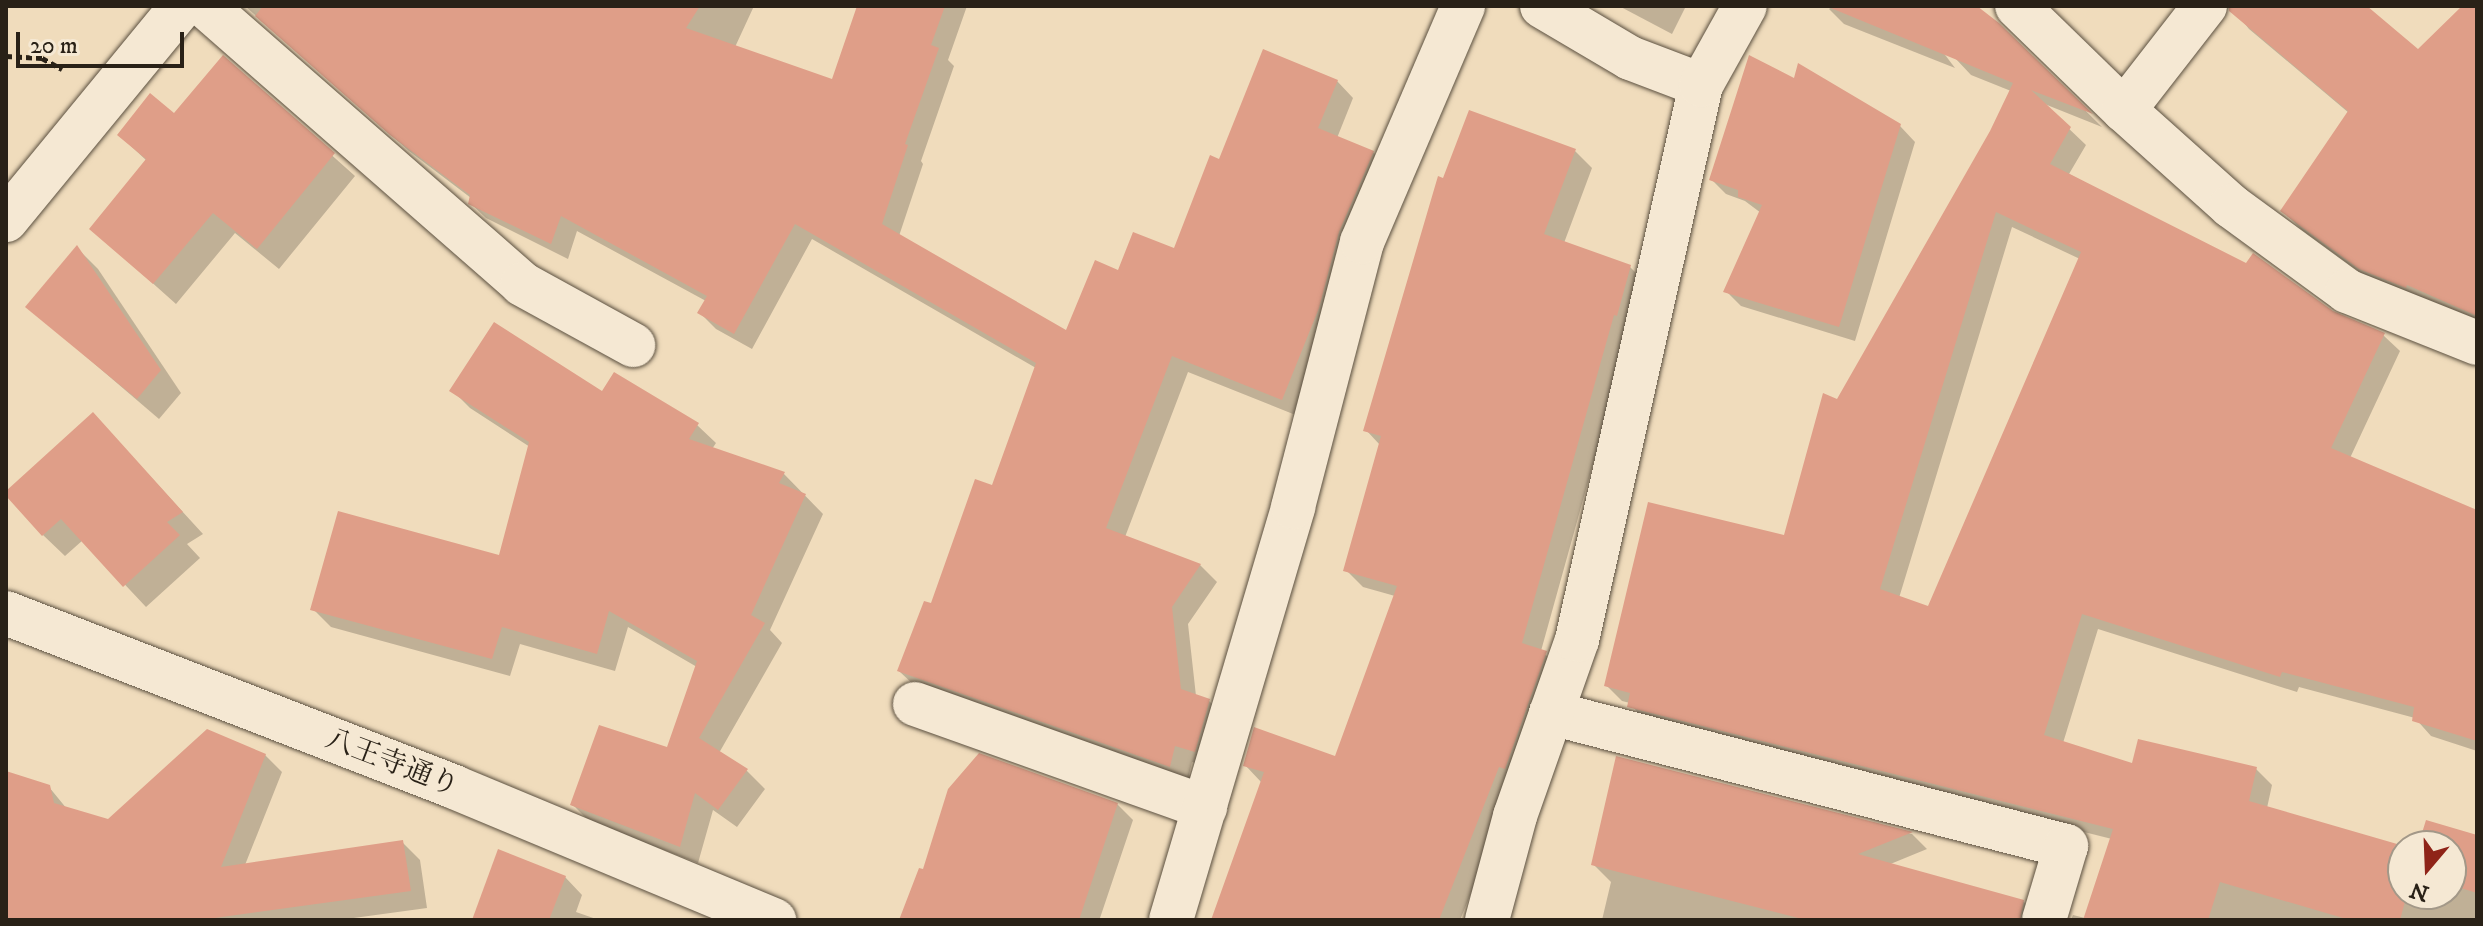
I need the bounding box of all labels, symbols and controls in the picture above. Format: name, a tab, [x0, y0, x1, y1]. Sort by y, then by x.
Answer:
scale bar	[20, 16, 188, 66]
text: 20 m	[30, 31, 78, 61]
street label: 八王寺通り	[321, 722, 463, 804]
north arrow	[2387, 830, 2467, 910]
text: N	[2407, 876, 2433, 907]

